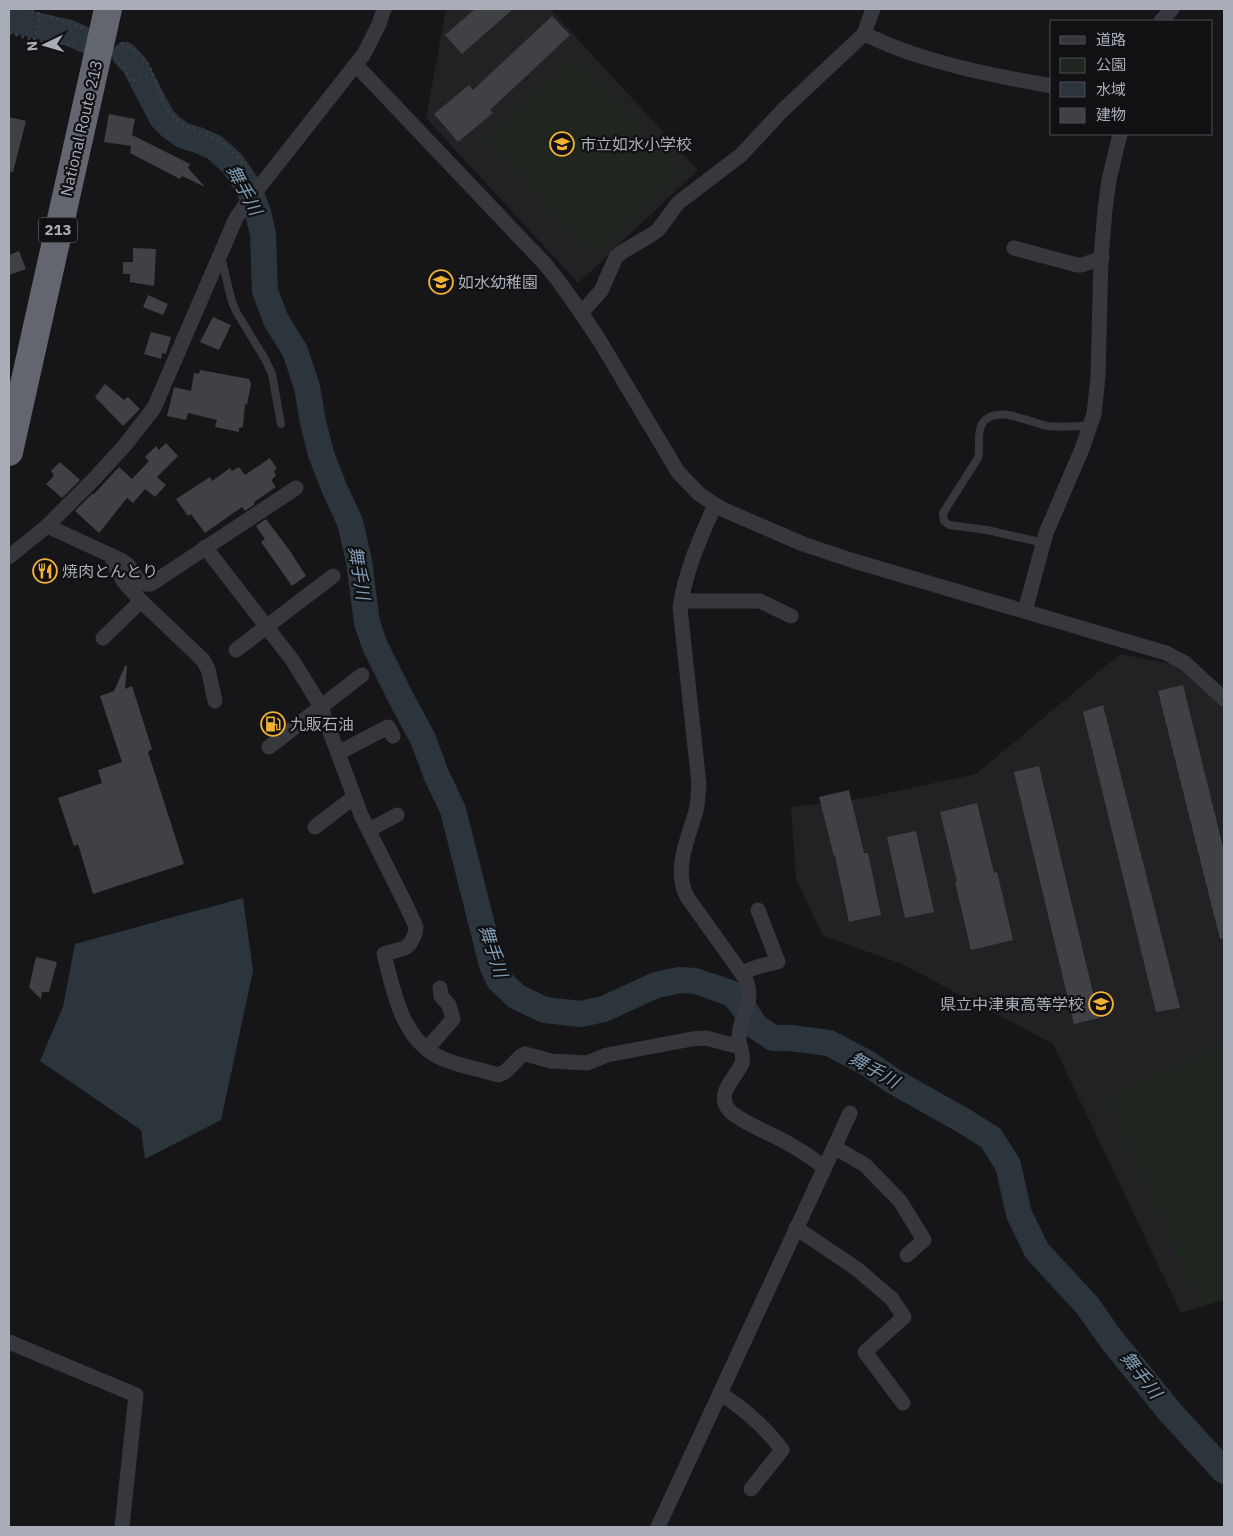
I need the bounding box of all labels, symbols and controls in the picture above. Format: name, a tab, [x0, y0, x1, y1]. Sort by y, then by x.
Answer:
north arrow	[20, 20, 70, 70]
legend	[1050, 20, 1213, 135]
text: 道路	[1096, 30, 1126, 49]
text: N	[23, 40, 41, 52]
text: 公園	[1096, 55, 1126, 74]
street label: National Route 213	[56, 58, 106, 198]
text: 水域	[1096, 80, 1126, 99]
text: 建物	[1096, 105, 1126, 124]
school or university icon: 市立如水小学校	[549, 131, 575, 157]
place label: 市立如水小学校	[580, 134, 692, 154]
water label: 舞手川	[222, 161, 268, 221]
road number: 213	[39, 218, 77, 242]
school or university icon: 如水幼稚園	[428, 269, 454, 295]
place label: 如水幼稚園	[458, 272, 538, 292]
water label: 舞手川	[344, 544, 375, 603]
restaurant icon: 焼肉とんとり	[32, 558, 58, 584]
place label: 焼肉とんとり	[62, 561, 158, 581]
fuel station icon: 九販石油	[260, 711, 286, 737]
place label: 九販石油	[290, 714, 354, 734]
water label: 舞手川	[474, 922, 513, 982]
school or university icon: 県立中津東高等学校	[1088, 991, 1114, 1017]
place label: 県立中津東高等学校	[940, 994, 1084, 1014]
water label: 舞手川	[845, 1046, 905, 1094]
water label: 舞手川	[1116, 1346, 1168, 1405]

